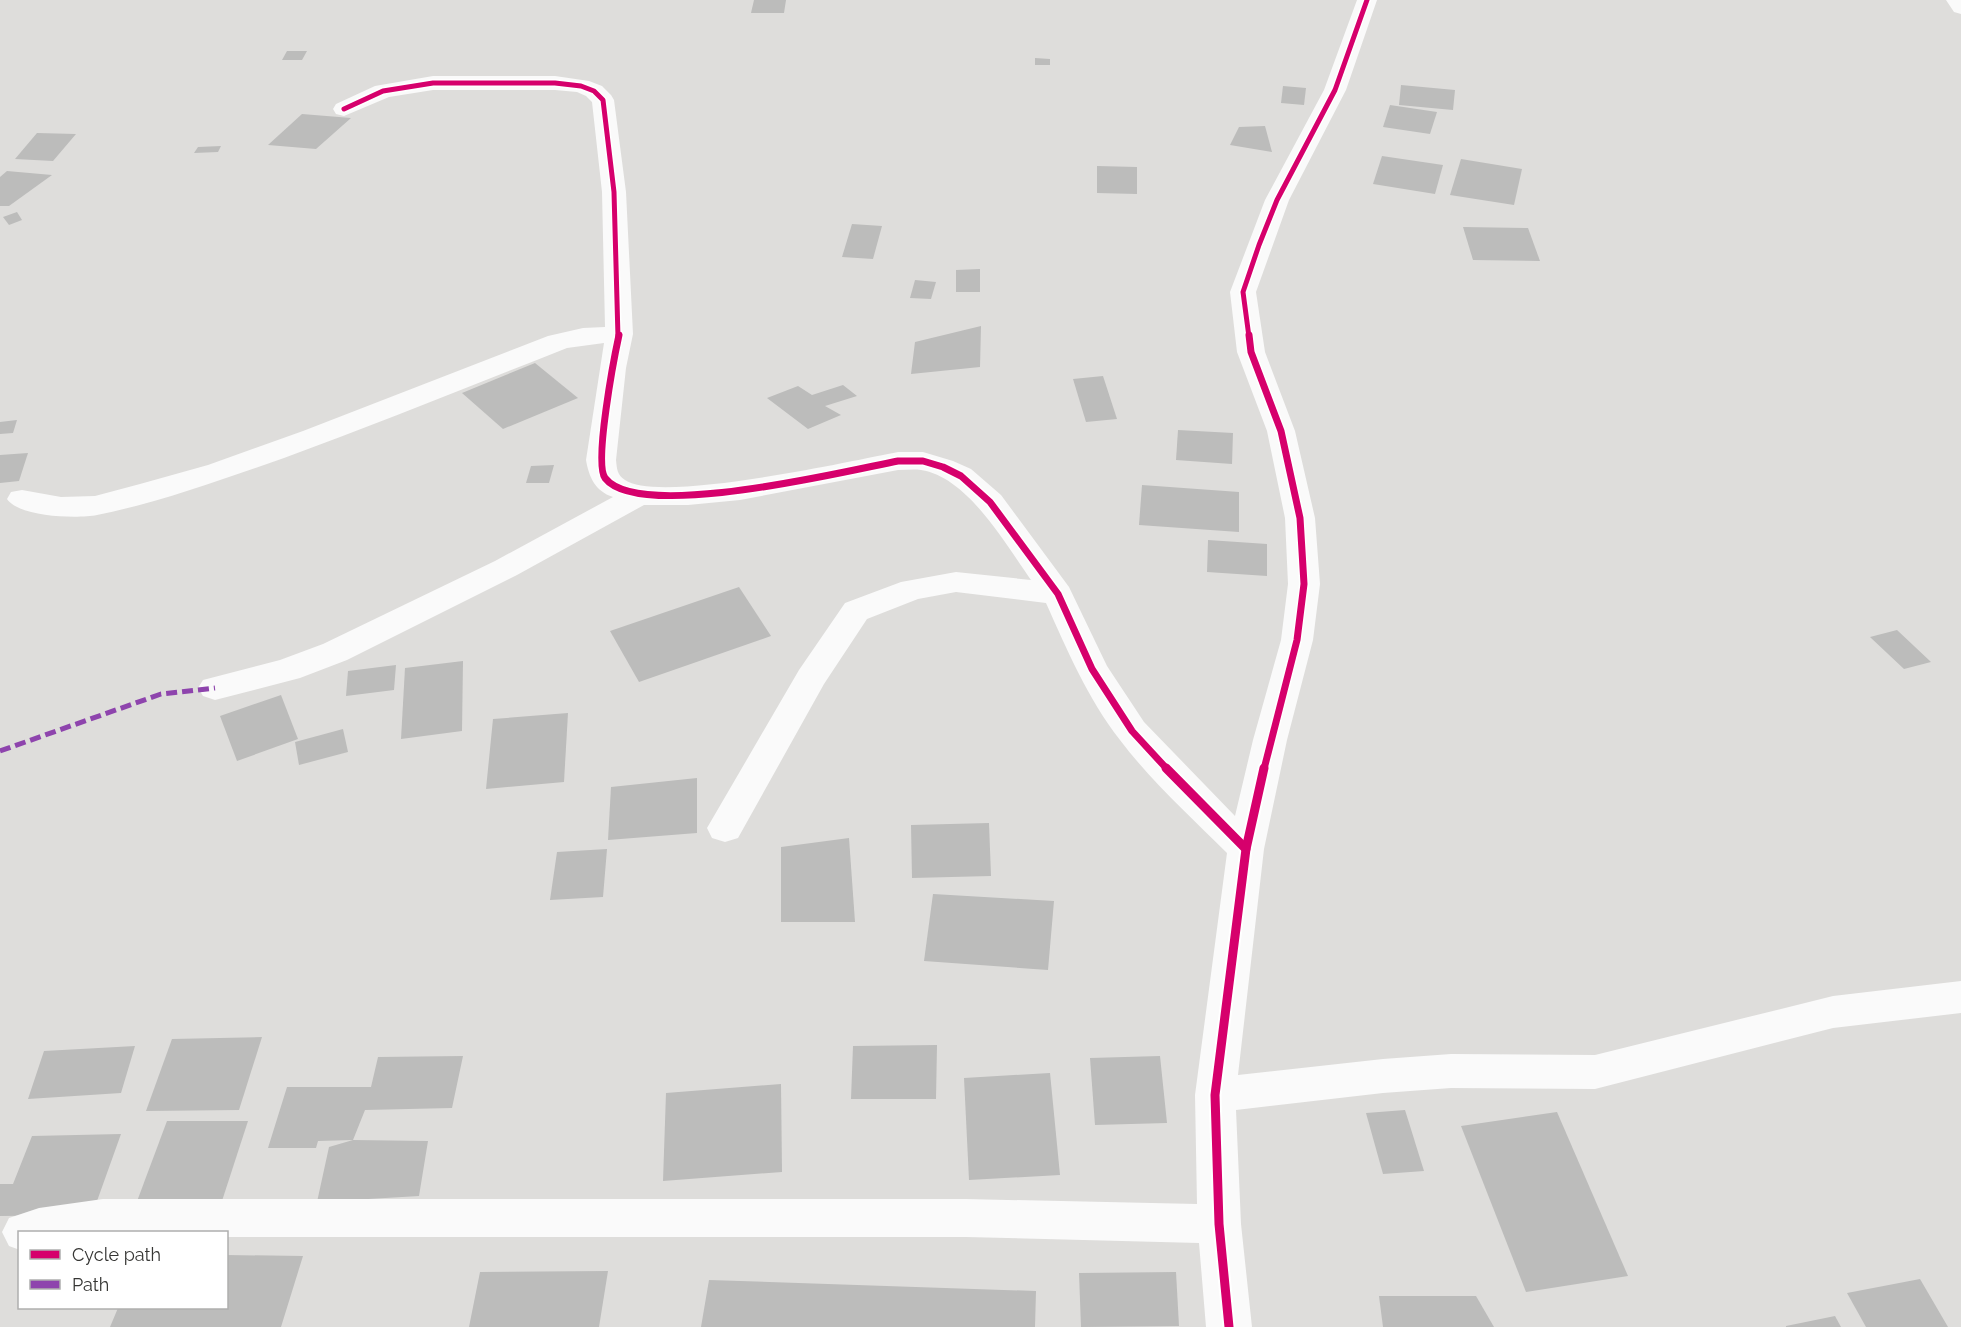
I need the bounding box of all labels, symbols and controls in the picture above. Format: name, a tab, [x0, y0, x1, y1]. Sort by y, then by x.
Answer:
legend	[18, 1231, 228, 1309]
text: Cycle path	[72, 1244, 161, 1265]
text: Path	[72, 1274, 109, 1295]

